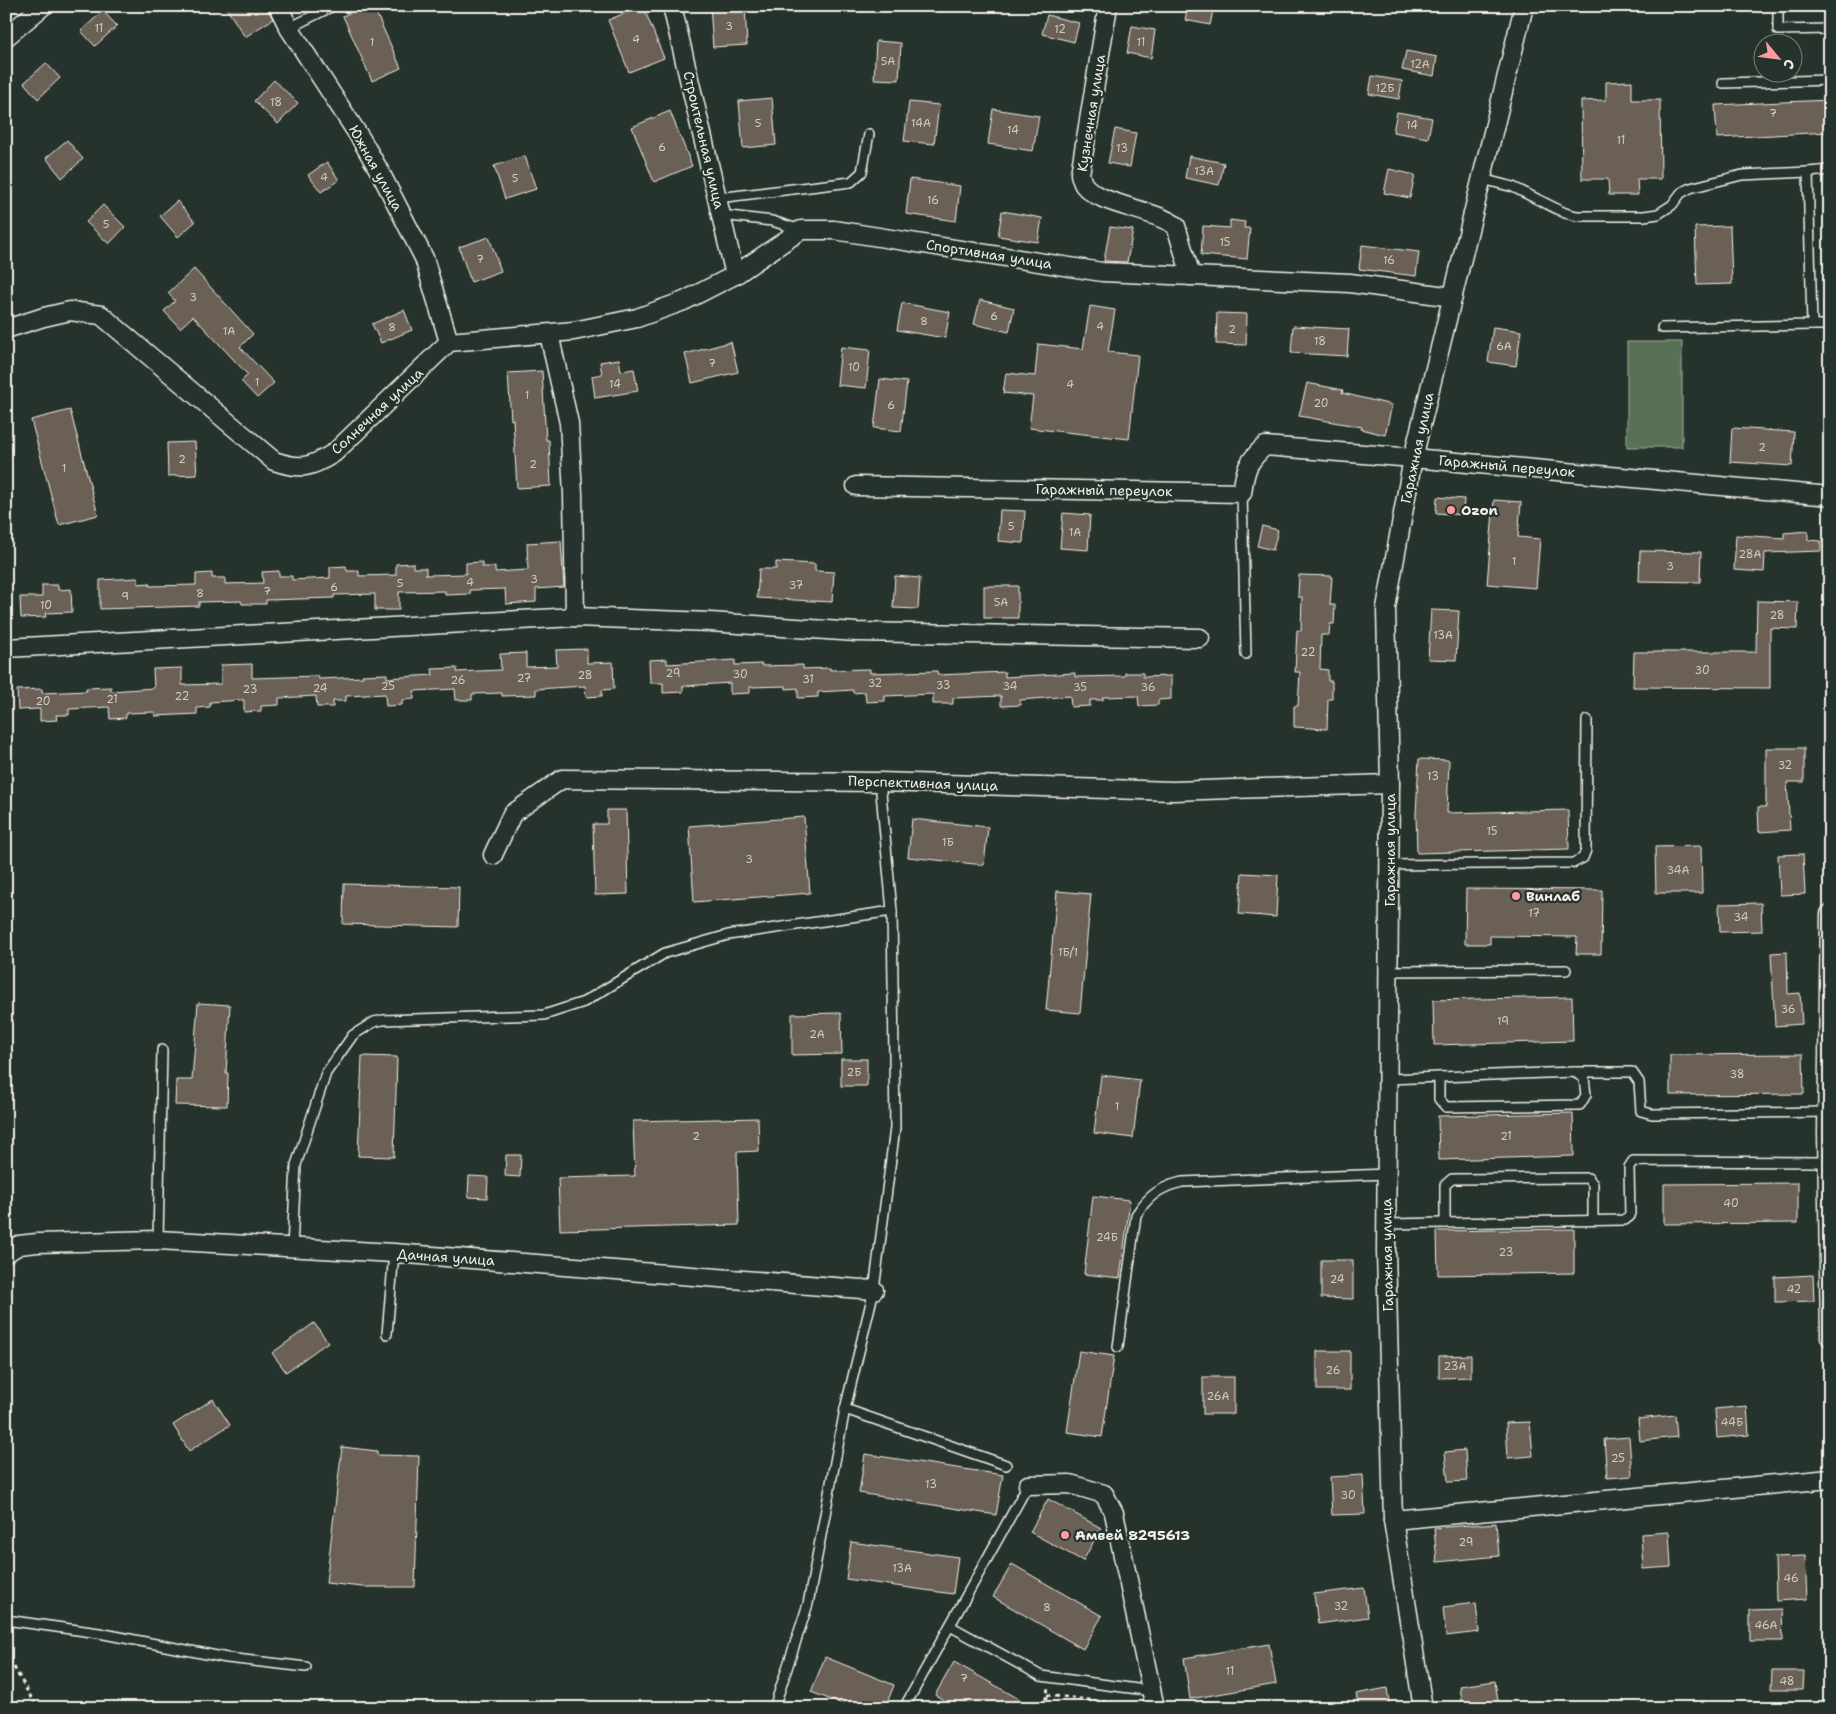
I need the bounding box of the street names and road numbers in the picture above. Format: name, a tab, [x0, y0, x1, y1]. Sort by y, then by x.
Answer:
street label: Кузнечная улица	[1073, 53, 1109, 173]
street label: Строительная улица	[679, 69, 729, 211]
street label: Южная улица	[345, 122, 407, 214]
street label: Спортивная улица	[925, 235, 1054, 273]
street label: Солнечная улица	[327, 364, 427, 458]
street label: Гаражная улица	[1396, 391, 1438, 505]
street label: Гаражный переулок	[1438, 451, 1577, 481]
street label: Гаражный переулок	[1035, 480, 1173, 500]
street label: Перспективная улица	[848, 771, 999, 795]
street label: Гаражная улица	[1381, 793, 1399, 907]
street label: Гаражная улица	[1377, 1198, 1397, 1312]
street label: Дачная улица	[397, 1245, 496, 1269]

